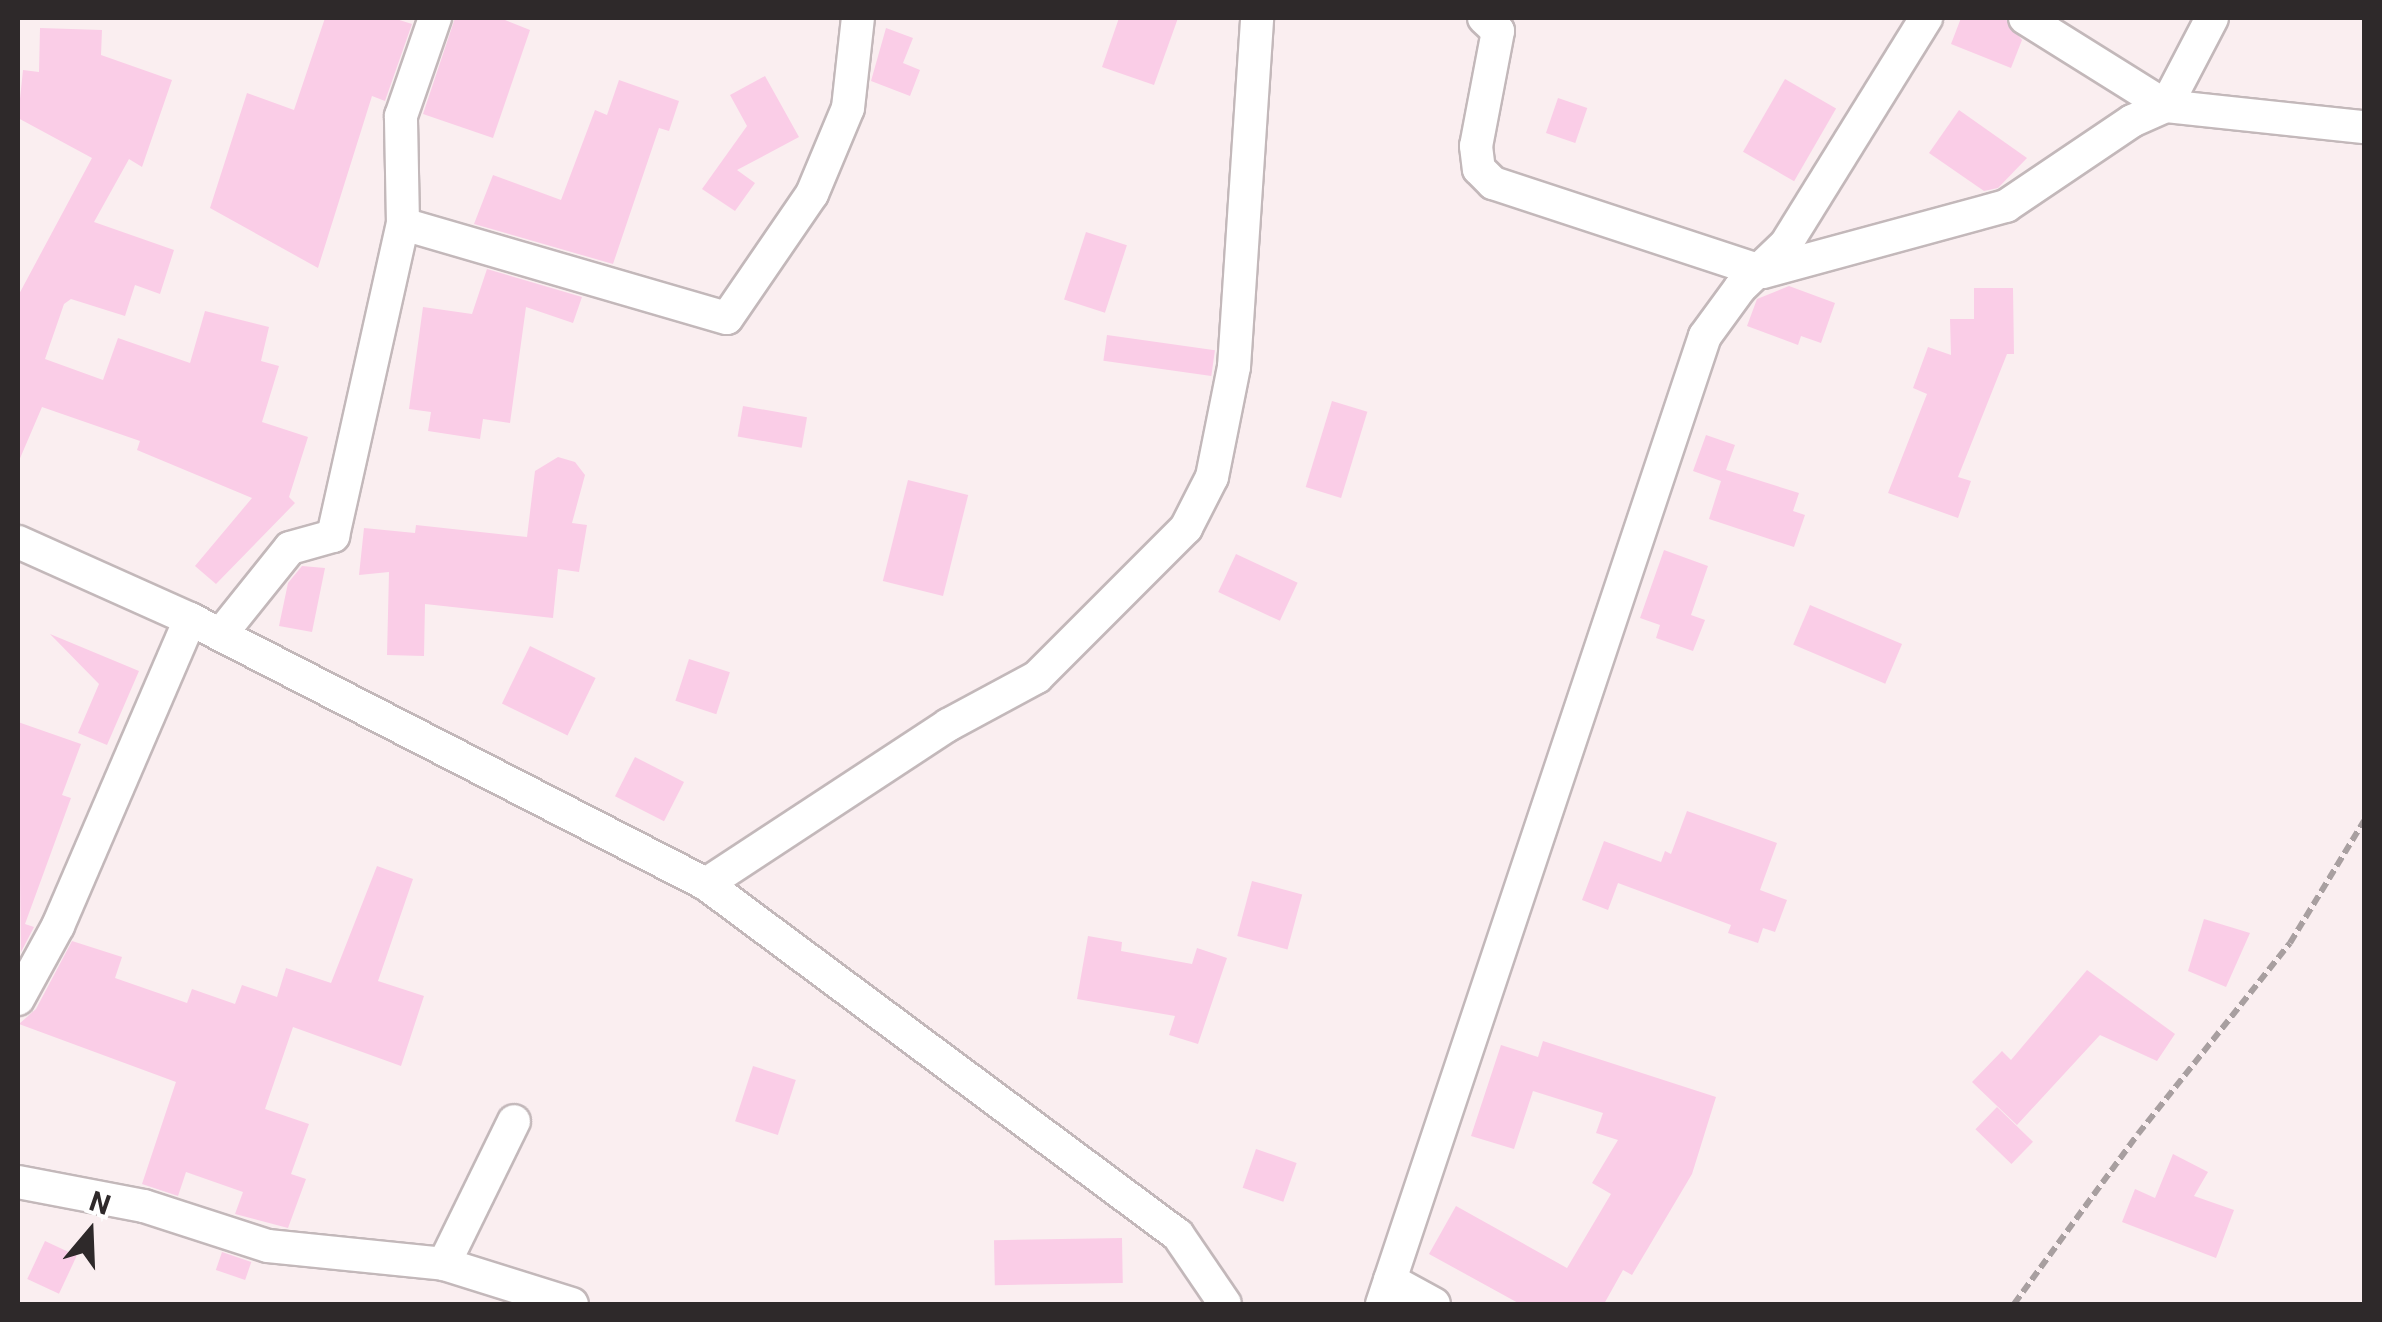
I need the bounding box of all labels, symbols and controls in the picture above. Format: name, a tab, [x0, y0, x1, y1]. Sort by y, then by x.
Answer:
north arrow	[40, 1182, 140, 1282]
text: N	[85, 1184, 115, 1222]

